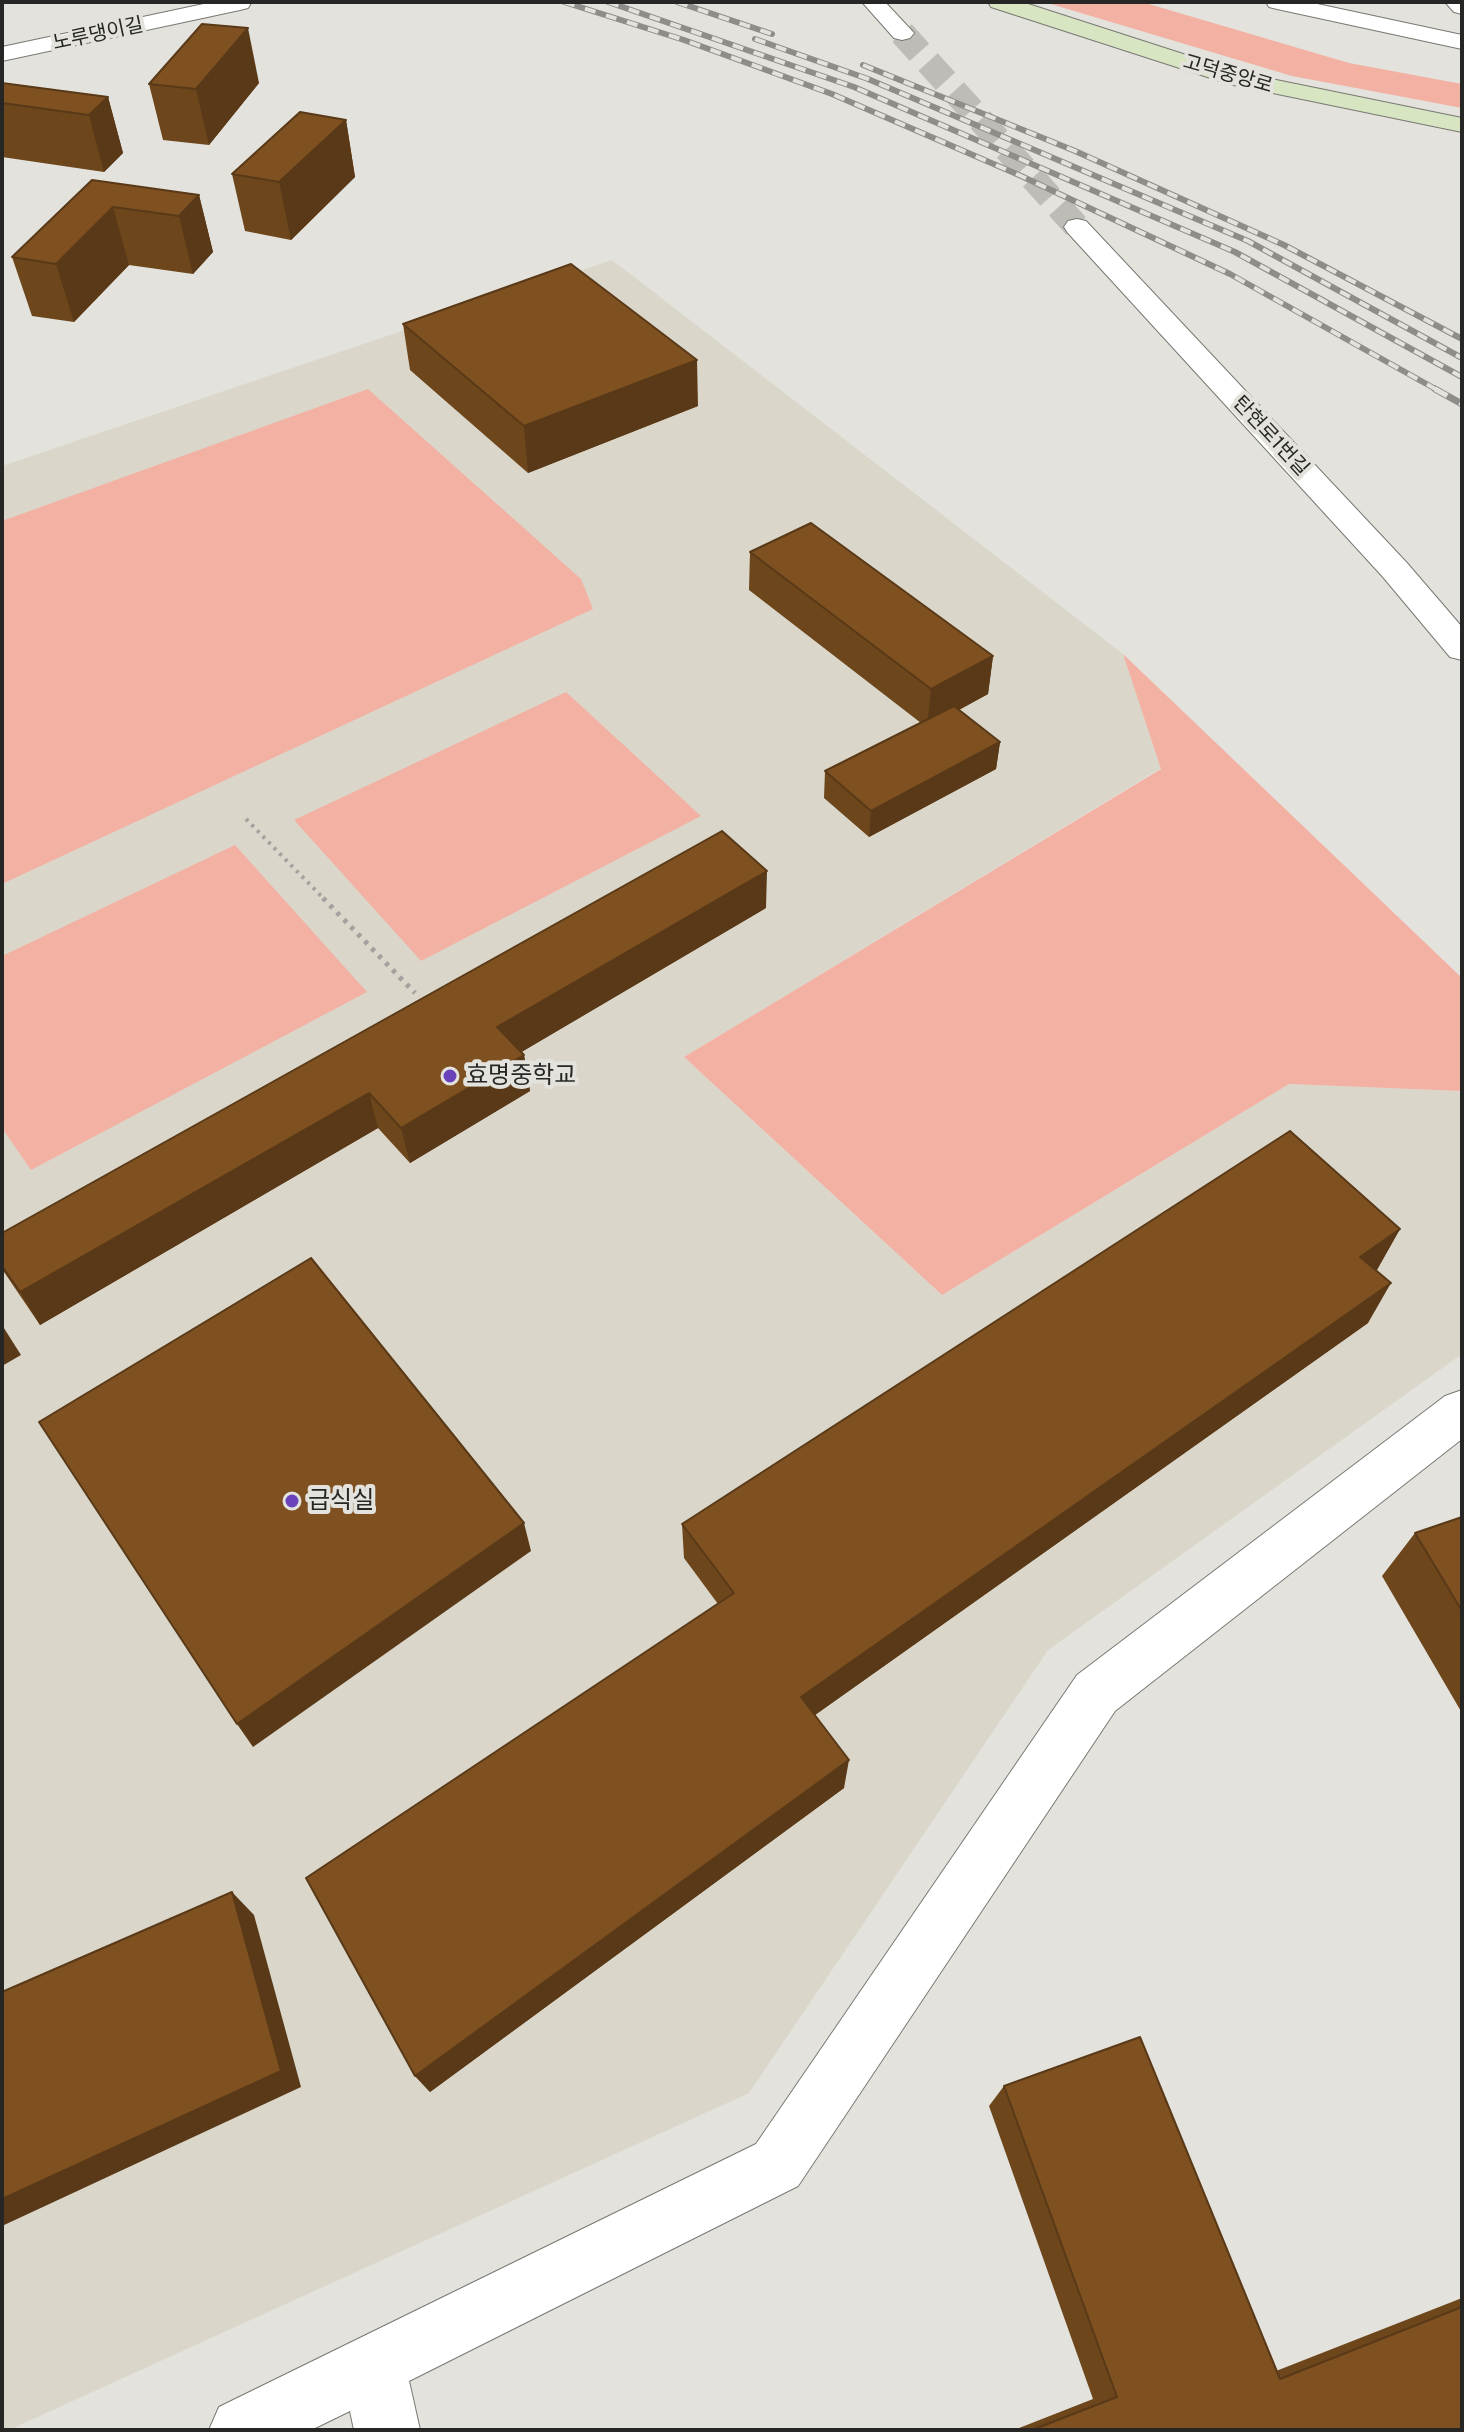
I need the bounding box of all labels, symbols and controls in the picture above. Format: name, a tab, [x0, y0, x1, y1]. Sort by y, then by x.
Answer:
street label: 노루댕이길	[51, 13, 145, 55]
street label: 고덕중앙로	[1180, 50, 1276, 98]
street label: 탄현로1번길	[1228, 391, 1314, 481]
place label: 효명중학교	[466, 1062, 576, 1090]
marker: 효명중학교	[441, 1067, 459, 1085]
place label: 급식실	[308, 1487, 374, 1515]
marker: 급식실	[283, 1492, 301, 1510]

